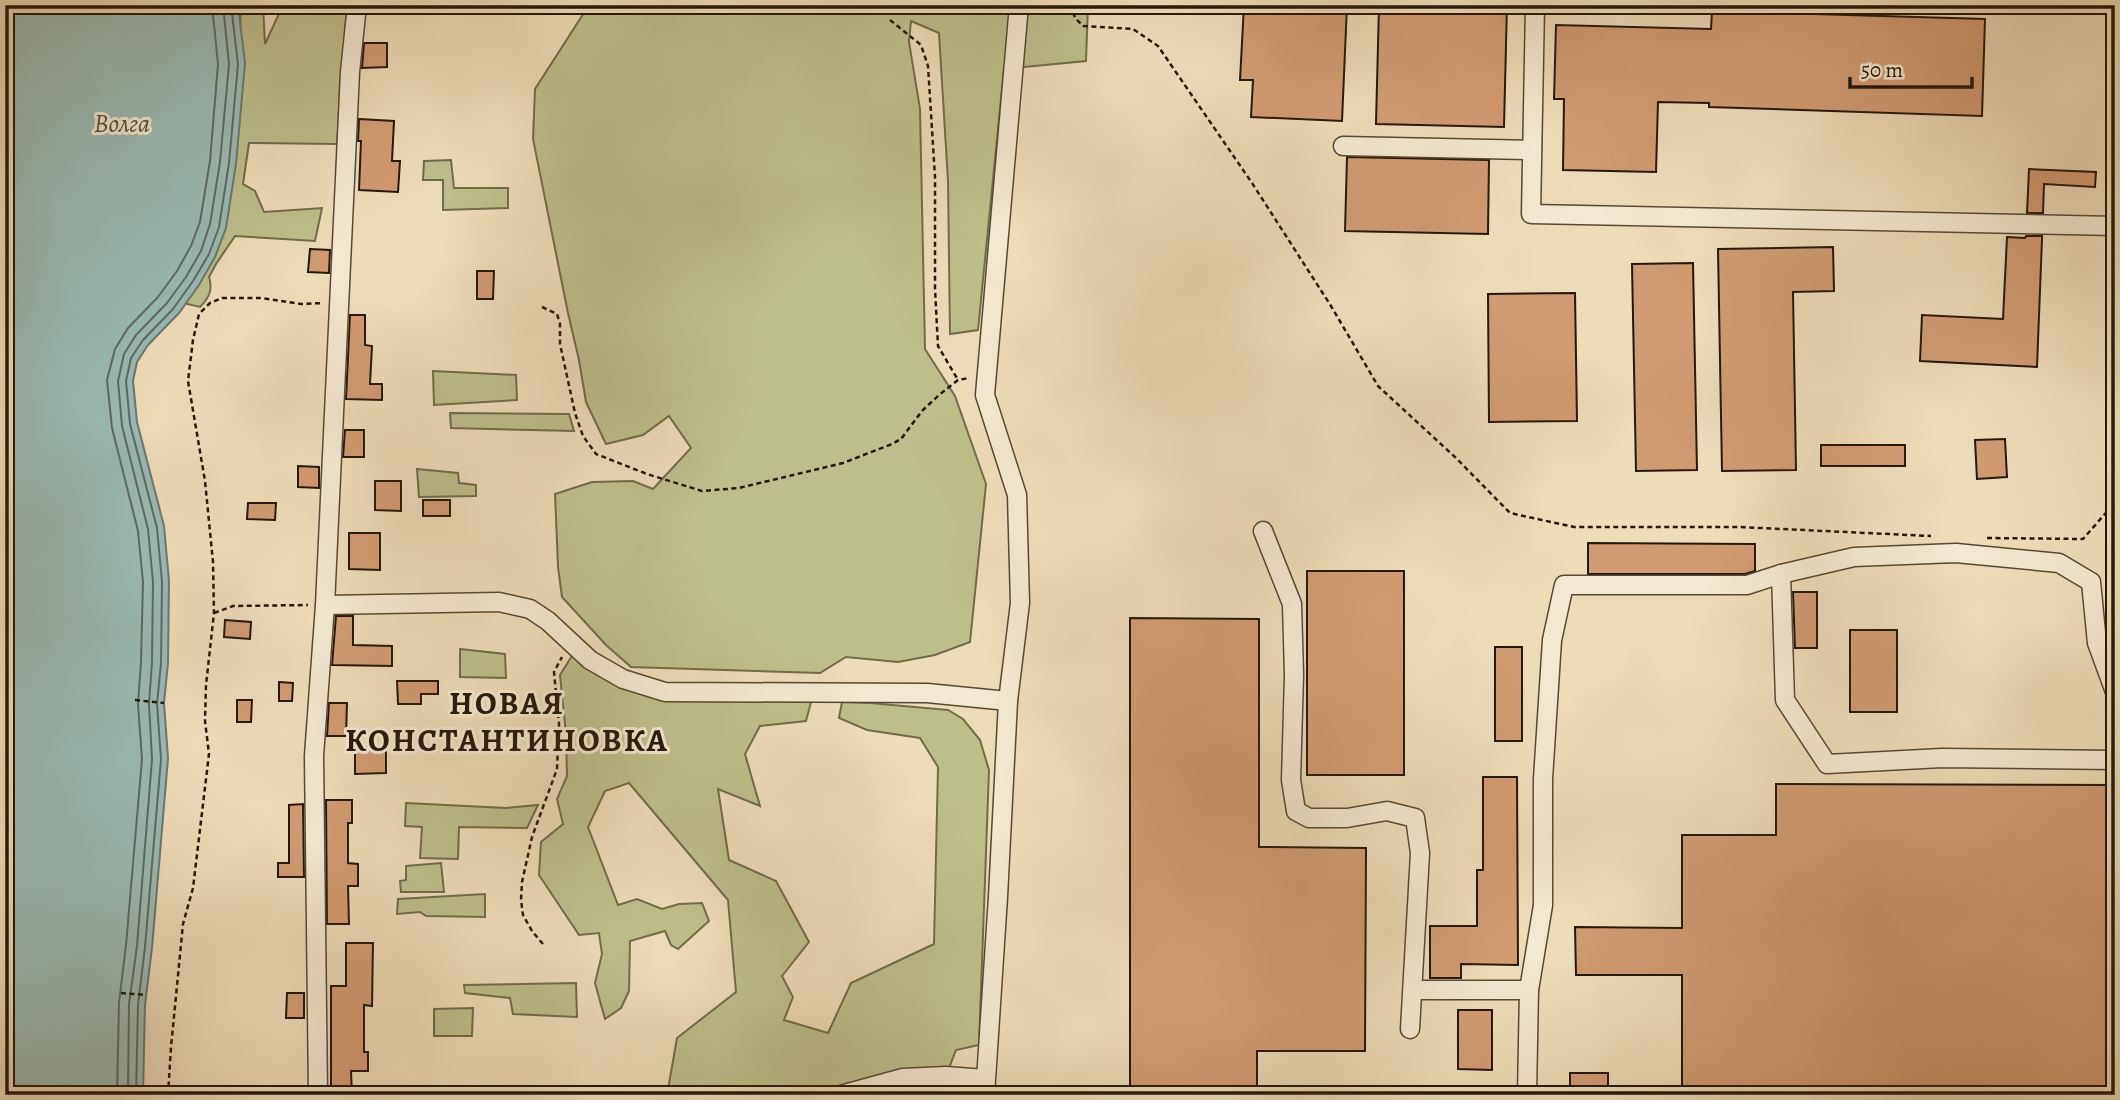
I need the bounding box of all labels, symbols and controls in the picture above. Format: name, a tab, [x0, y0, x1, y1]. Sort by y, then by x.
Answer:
scale bar	[1850, 46, 1973, 90]
text: 50 m	[1861, 56, 1903, 84]
water label: Волга	[94, 106, 150, 141]
district label: НОВАЯ КОНСТАНТИНОВКА	[345, 681, 669, 762]

